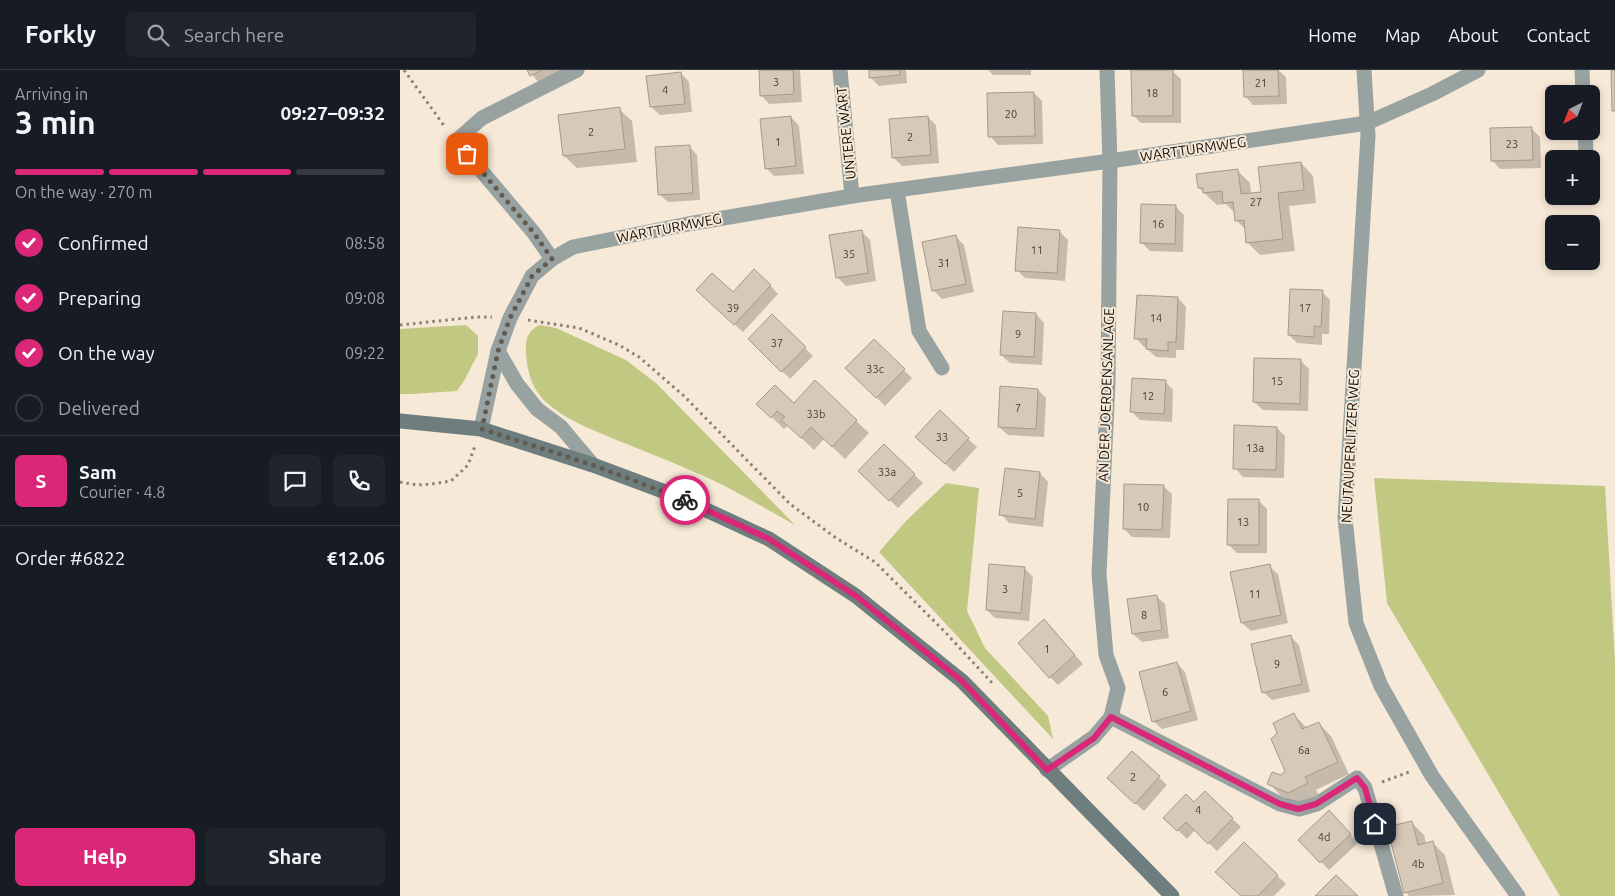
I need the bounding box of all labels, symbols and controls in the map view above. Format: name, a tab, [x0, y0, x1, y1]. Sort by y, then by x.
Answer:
search box	[126, 12, 476, 57]
text: Forkly	[25, 21, 96, 48]
icon: search	[144, 21, 172, 49]
text: Search here	[184, 24, 284, 46]
text: Home	[1308, 25, 1357, 45]
text: Map	[1385, 25, 1420, 45]
text: About	[1448, 25, 1498, 45]
text: Contact	[1526, 25, 1590, 45]
house number: 3	[773, 76, 779, 88]
house number: 21	[1255, 77, 1267, 89]
house number: 4	[662, 84, 668, 96]
text: Arriving in	[15, 85, 88, 103]
north arrow	[1545, 85, 1600, 140]
map controls	[1545, 85, 1600, 270]
street label: UNTERE WART	[833, 86, 859, 180]
house number: 18	[1146, 87, 1158, 99]
text: 09:27–09:32	[280, 102, 385, 124]
text: 3 min	[15, 104, 96, 140]
house number: 20	[1005, 108, 1017, 120]
house number: 2	[588, 126, 594, 138]
house number: 2	[907, 131, 913, 143]
pin	[446, 133, 488, 175]
street label: WARTTURMWEG	[1139, 134, 1247, 164]
house number: 1	[775, 136, 781, 148]
house number: 23	[1506, 138, 1518, 150]
icon: bag	[453, 140, 481, 168]
button: +	[1545, 150, 1600, 205]
text: On the way · 270 m	[15, 183, 152, 201]
house number: 27	[1250, 196, 1262, 208]
street label: WARTTURMWEG	[615, 210, 723, 246]
button: −	[1545, 215, 1600, 270]
house number: 16	[1152, 218, 1164, 230]
icon: check	[15, 229, 43, 257]
text: Confirmed	[58, 232, 149, 254]
text: 08:58	[345, 234, 385, 252]
house number: 11	[1031, 244, 1043, 256]
house number: 35	[843, 248, 855, 260]
house number: 31	[938, 257, 950, 269]
icon: check	[15, 284, 43, 312]
text: Preparing	[58, 287, 142, 309]
text: 09:08	[345, 289, 385, 307]
house number: 39	[727, 302, 739, 314]
house number: 17	[1299, 302, 1311, 314]
street label: AN DER JOERDENSANLAGE	[1095, 308, 1117, 482]
house number: 14	[1150, 312, 1162, 324]
house number: 9	[1015, 328, 1021, 340]
house number: 37	[771, 337, 783, 349]
icon: check	[15, 339, 43, 367]
text: On the way	[58, 342, 155, 364]
text: 09:22	[345, 344, 385, 362]
house number: 33c	[866, 363, 884, 375]
street label: NEUTAUPERLITZER WEG	[1338, 369, 1362, 523]
house number: 15	[1271, 375, 1283, 387]
house number: 12	[1142, 390, 1154, 402]
text: Delivered	[58, 397, 140, 419]
house number: 7	[1015, 402, 1021, 414]
house number: 33b	[807, 408, 825, 420]
house number: 33	[936, 431, 948, 443]
house number: 13a	[1246, 442, 1264, 454]
button: chat	[269, 455, 321, 507]
button: phone	[333, 455, 385, 507]
text: Sam	[79, 461, 117, 483]
house number: 33a	[878, 466, 896, 478]
text: S	[36, 470, 46, 492]
courier	[660, 475, 710, 525]
text: Courier · 4.8	[79, 483, 165, 501]
icon: bike	[671, 486, 699, 514]
house number: 5	[1017, 487, 1023, 499]
house number: 10	[1137, 501, 1149, 513]
house number: 13	[1237, 516, 1249, 528]
text: Order #6822	[15, 547, 125, 569]
text: €12.06	[327, 547, 385, 569]
house number: 3	[1002, 583, 1008, 595]
house number: 11	[1249, 588, 1261, 600]
house number: 8	[1141, 609, 1147, 621]
house number: 1	[1044, 643, 1050, 655]
house number: 9	[1274, 658, 1280, 670]
house number: 6	[1162, 686, 1168, 698]
house number: 6a	[1298, 744, 1310, 756]
house number: 2	[1130, 771, 1136, 783]
pin	[1354, 803, 1396, 845]
house number: 4	[1195, 804, 1201, 816]
icon: home	[1361, 810, 1389, 838]
button: Help	[15, 828, 195, 886]
button: Share	[205, 828, 385, 886]
house number: 4d	[1318, 831, 1330, 843]
house number: 4b	[1412, 858, 1424, 870]

